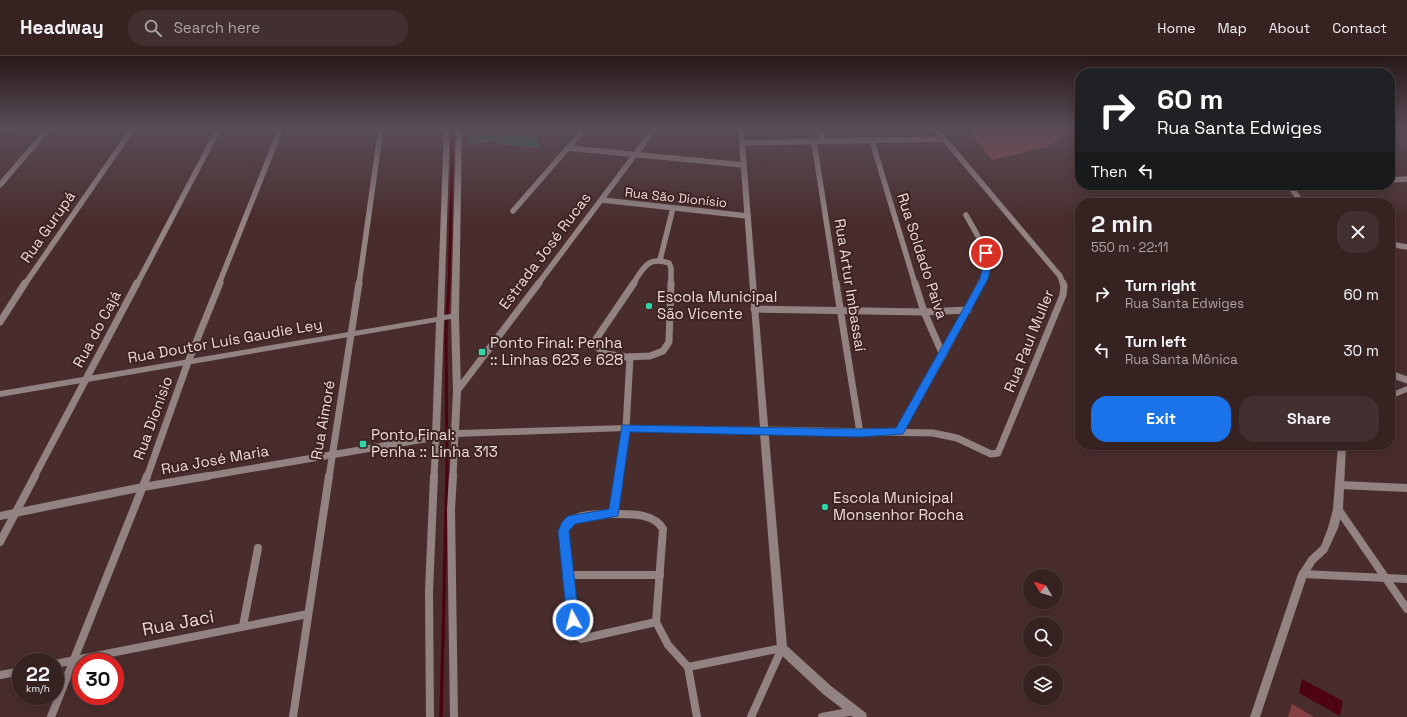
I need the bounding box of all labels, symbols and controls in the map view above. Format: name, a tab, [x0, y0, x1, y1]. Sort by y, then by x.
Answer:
search box	[128, 10, 408, 46]
text: Headway	[20, 15, 104, 40]
icon: search	[142, 17, 164, 39]
text: Search here	[174, 18, 260, 37]
text: Home	[1157, 19, 1195, 37]
text: Map	[1217, 19, 1247, 37]
text: About	[1269, 19, 1310, 37]
text: Contact	[1332, 19, 1387, 37]
text: 60 m	[1157, 81, 1223, 117]
icon: right	[1091, 84, 1143, 136]
text: Rua Santa Edwiges	[1157, 116, 1322, 139]
icon: left	[1135, 160, 1157, 182]
text: Then	[1091, 162, 1127, 181]
street label: Rua São Dionísio	[624, 184, 728, 211]
street label: Rua Gurupá	[16, 187, 79, 266]
street label: Estrada José Rucas	[494, 188, 595, 313]
street label: Rua Soldado Paiva	[893, 190, 952, 322]
text: 2 min	[1091, 208, 1153, 239]
button: close	[1337, 211, 1379, 253]
street label: Rua Artur Imbassaí	[831, 217, 870, 353]
pin	[969, 236, 1003, 270]
text: 550 m · 22:11	[1091, 239, 1168, 256]
icon: arrive	[975, 242, 997, 264]
text: Turn right	[1125, 276, 1196, 295]
icon: right	[1091, 283, 1113, 305]
text: 60 m	[1343, 285, 1379, 304]
street label: Rua Paul Muller	[999, 286, 1058, 395]
street label: Rua do Cajá	[68, 287, 125, 371]
place label: Escola Municipal São Vicente	[657, 287, 777, 323]
text: Rua Santa Edwiges	[1125, 295, 1244, 312]
marker: Escola Municipal São Vicente	[644, 301, 654, 311]
street label: Rua Doutor Luís Gaudie Ley	[126, 314, 324, 367]
text: Turn left	[1125, 332, 1187, 351]
place label: Ponto Final: Penha :: Linhas 623 e 628	[490, 333, 623, 369]
icon: left	[1091, 339, 1113, 361]
text: 30 m	[1344, 341, 1379, 360]
marker: Ponto Final: Penha :: Linhas 623 e 628	[477, 347, 487, 357]
text: Rua Santa Mônica	[1125, 351, 1238, 368]
street label: Rua Dionísio	[129, 373, 176, 462]
street label: Rua Aimoré	[306, 379, 339, 461]
button: Exit	[1091, 396, 1231, 442]
button: Share	[1239, 396, 1379, 442]
place label: Ponto Final: Penha :: Linha 313	[371, 425, 498, 461]
marker: Ponto Final: Penha :: Linha 313	[358, 439, 368, 449]
street label: Rua José Maria	[160, 441, 271, 478]
place label: Escola Municipal Monsenhor Rocha	[833, 488, 964, 524]
marker: Escola Municipal Monsenhor Rocha	[820, 502, 830, 512]
north arrow	[1023, 569, 1063, 609]
map controls	[1023, 569, 1063, 705]
position arrow	[552, 599, 594, 641]
street label: Rua Jaci	[140, 604, 216, 641]
button: search	[1023, 617, 1063, 657]
speed limit sign: 30	[72, 653, 124, 705]
text: 22	[26, 661, 50, 687]
button: layers	[1023, 665, 1063, 705]
text: km/h	[26, 682, 50, 695]

